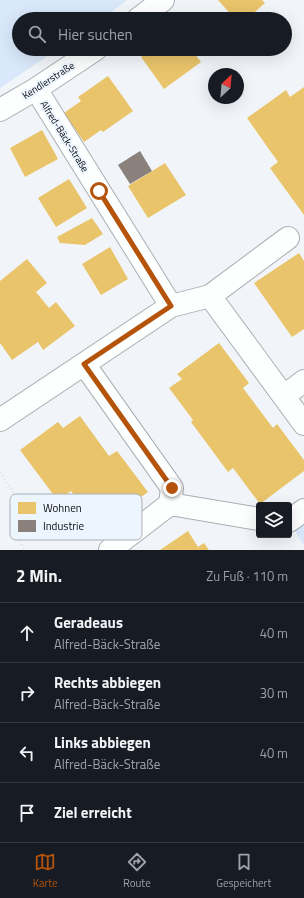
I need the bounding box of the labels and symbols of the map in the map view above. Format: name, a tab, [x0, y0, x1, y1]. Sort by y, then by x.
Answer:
street label: Kendlerstraße	[19, 58, 77, 103]
north arrow	[208, 68, 244, 104]
street label: Alfred-Bäck-Straße	[37, 98, 93, 175]
route start	[90, 182, 108, 200]
route end	[163, 479, 181, 497]
legend	[10, 494, 142, 540]
text: Wohnen	[43, 500, 82, 516]
text: Industrie	[43, 518, 84, 534]

